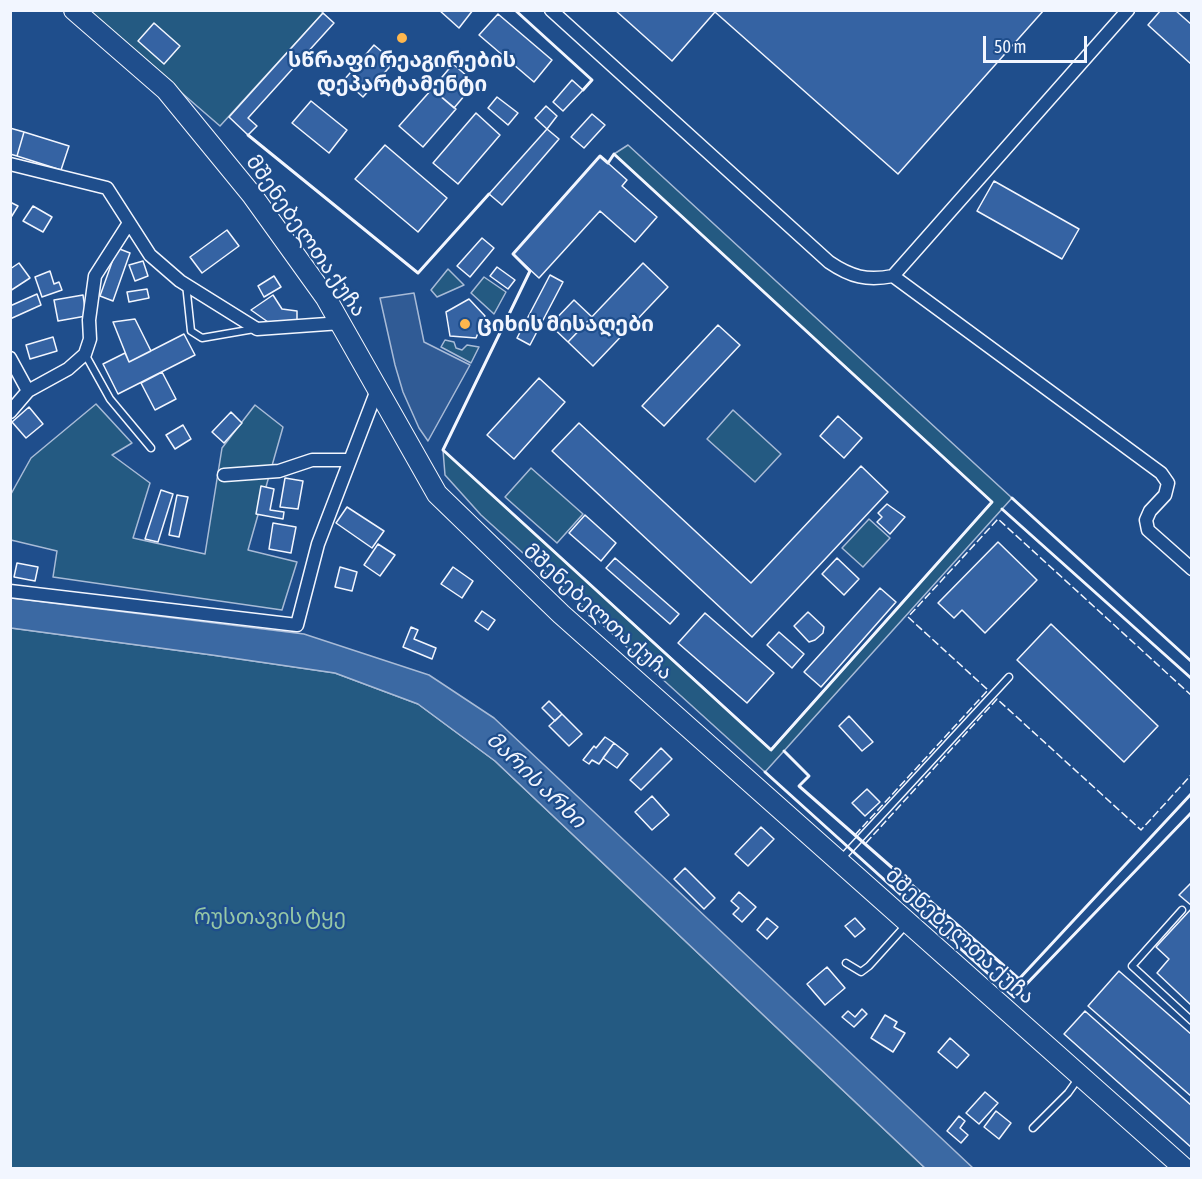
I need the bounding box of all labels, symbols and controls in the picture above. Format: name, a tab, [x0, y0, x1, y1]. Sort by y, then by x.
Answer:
scale bar	[986, 24, 1090, 62]
marker: სწრაფი რეაგირების დეპარტამენტი	[395, 31, 409, 45]
text: 50 m	[994, 36, 1026, 57]
place label: სწრაფი რეაგირების დეპარტამენტი	[288, 47, 516, 97]
street label: მშენებელთა ქუჩა	[241, 150, 371, 322]
place label: ციხის მისაღები	[477, 311, 654, 337]
marker: ციხის მისაღები	[458, 317, 472, 331]
street label: მშენებელთა ქუჩა	[518, 539, 678, 685]
water label: მარის არხი	[481, 726, 591, 834]
street label: მშენებელთა ქუჩა	[880, 863, 1040, 1009]
park label: რუსთავის ტყე	[194, 904, 346, 930]

